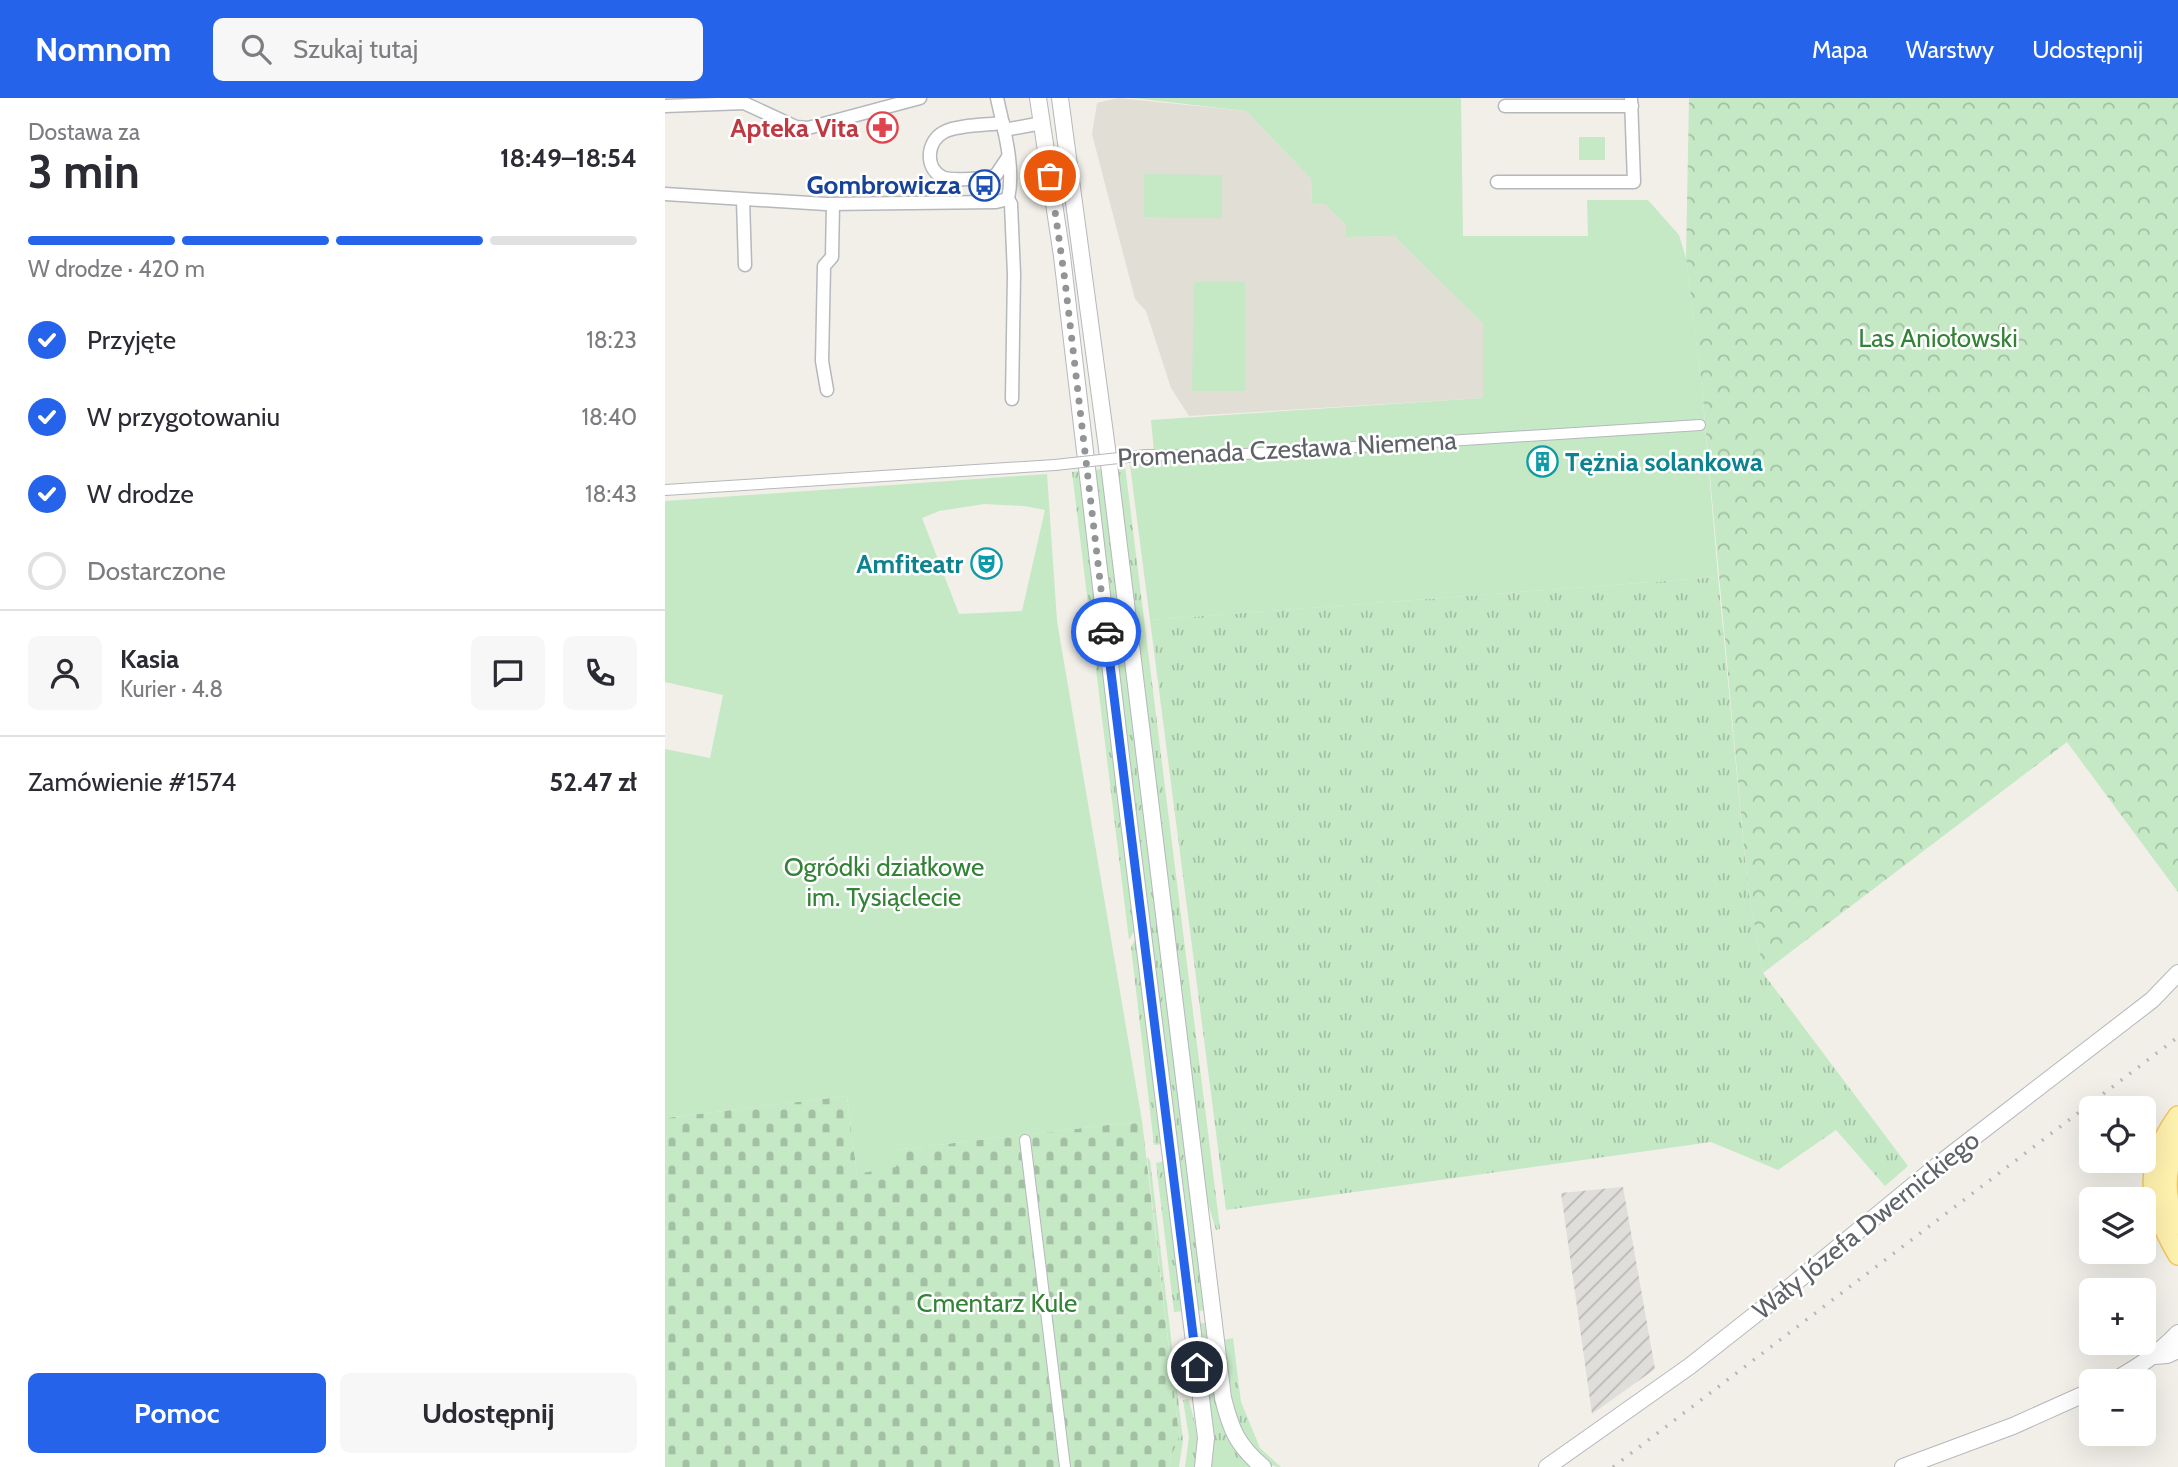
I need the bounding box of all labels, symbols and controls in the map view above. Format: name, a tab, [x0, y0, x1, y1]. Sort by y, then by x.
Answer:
search box	[213, 18, 703, 81]
text: Nomnom	[35, 29, 171, 69]
icon: search	[237, 30, 275, 68]
text: Szukaj tutaj	[293, 33, 418, 65]
text: Mapa	[1812, 35, 1868, 64]
text: Warstwy	[1906, 35, 1994, 64]
text: Udostępnij	[2032, 35, 2143, 64]
pharmacy icon: Apteka Vita	[865, 111, 899, 145]
place label: Apteka Vita	[730, 112, 859, 144]
text: Dostawa za	[28, 118, 140, 146]
text: 18:49–18:54	[500, 142, 637, 174]
text: 3 min	[28, 144, 140, 200]
pin	[1020, 146, 1080, 206]
icon: bag	[1031, 157, 1069, 195]
bus stop icon: Gombrowicza	[967, 168, 1001, 202]
place label: Gombrowicza	[806, 169, 961, 201]
text: W drodze · 420 m	[28, 255, 205, 283]
icon: check	[28, 321, 66, 359]
park label: Las Aniołowski	[1858, 322, 2018, 354]
text: Przyjęte	[87, 324, 176, 356]
text: 18:23	[586, 326, 637, 354]
icon: check	[28, 398, 66, 436]
text: W przygotowaniu	[87, 401, 280, 433]
text: 18:40	[581, 403, 637, 431]
street label: Promenada Czesława Niemena	[1116, 424, 1458, 474]
building icon: Tężnia solankowa	[1525, 445, 1559, 479]
place label: Tężnia solankowa	[1565, 446, 1763, 478]
icon: check	[28, 475, 66, 513]
text: W drodze	[87, 478, 194, 510]
text: 18:43	[585, 480, 637, 508]
theatre icon: Amfiteatr	[969, 547, 1003, 581]
place label: Amfiteatr	[856, 548, 963, 580]
text: Dostarczone	[87, 555, 226, 587]
courier	[1071, 597, 1141, 667]
icon: car	[1087, 613, 1125, 651]
button: person	[28, 636, 102, 710]
button: chat	[471, 636, 545, 710]
button: phone	[563, 636, 637, 710]
text: Kasia	[120, 643, 179, 675]
text: Kurier · 4.8	[120, 675, 223, 703]
text: Zamówienie #1574	[28, 766, 236, 798]
text: 52.47 zł	[549, 766, 637, 798]
park label: Ogródki działkowe im. Tysiąclecie	[784, 851, 984, 913]
map controls	[2079, 1096, 2156, 1446]
button: locate	[2079, 1096, 2156, 1173]
street label: Wały Józefa Dwernickiego	[1746, 1124, 1986, 1326]
button: layers	[2079, 1187, 2156, 1264]
button: +	[2079, 1278, 2156, 1355]
park label: Cmentarz Kule	[917, 1287, 1077, 1319]
pin	[1167, 1337, 1227, 1397]
icon: home	[1178, 1348, 1216, 1386]
button: −	[2079, 1369, 2156, 1446]
button: Pomoc	[28, 1373, 326, 1453]
button: Udostępnij	[340, 1373, 637, 1453]

